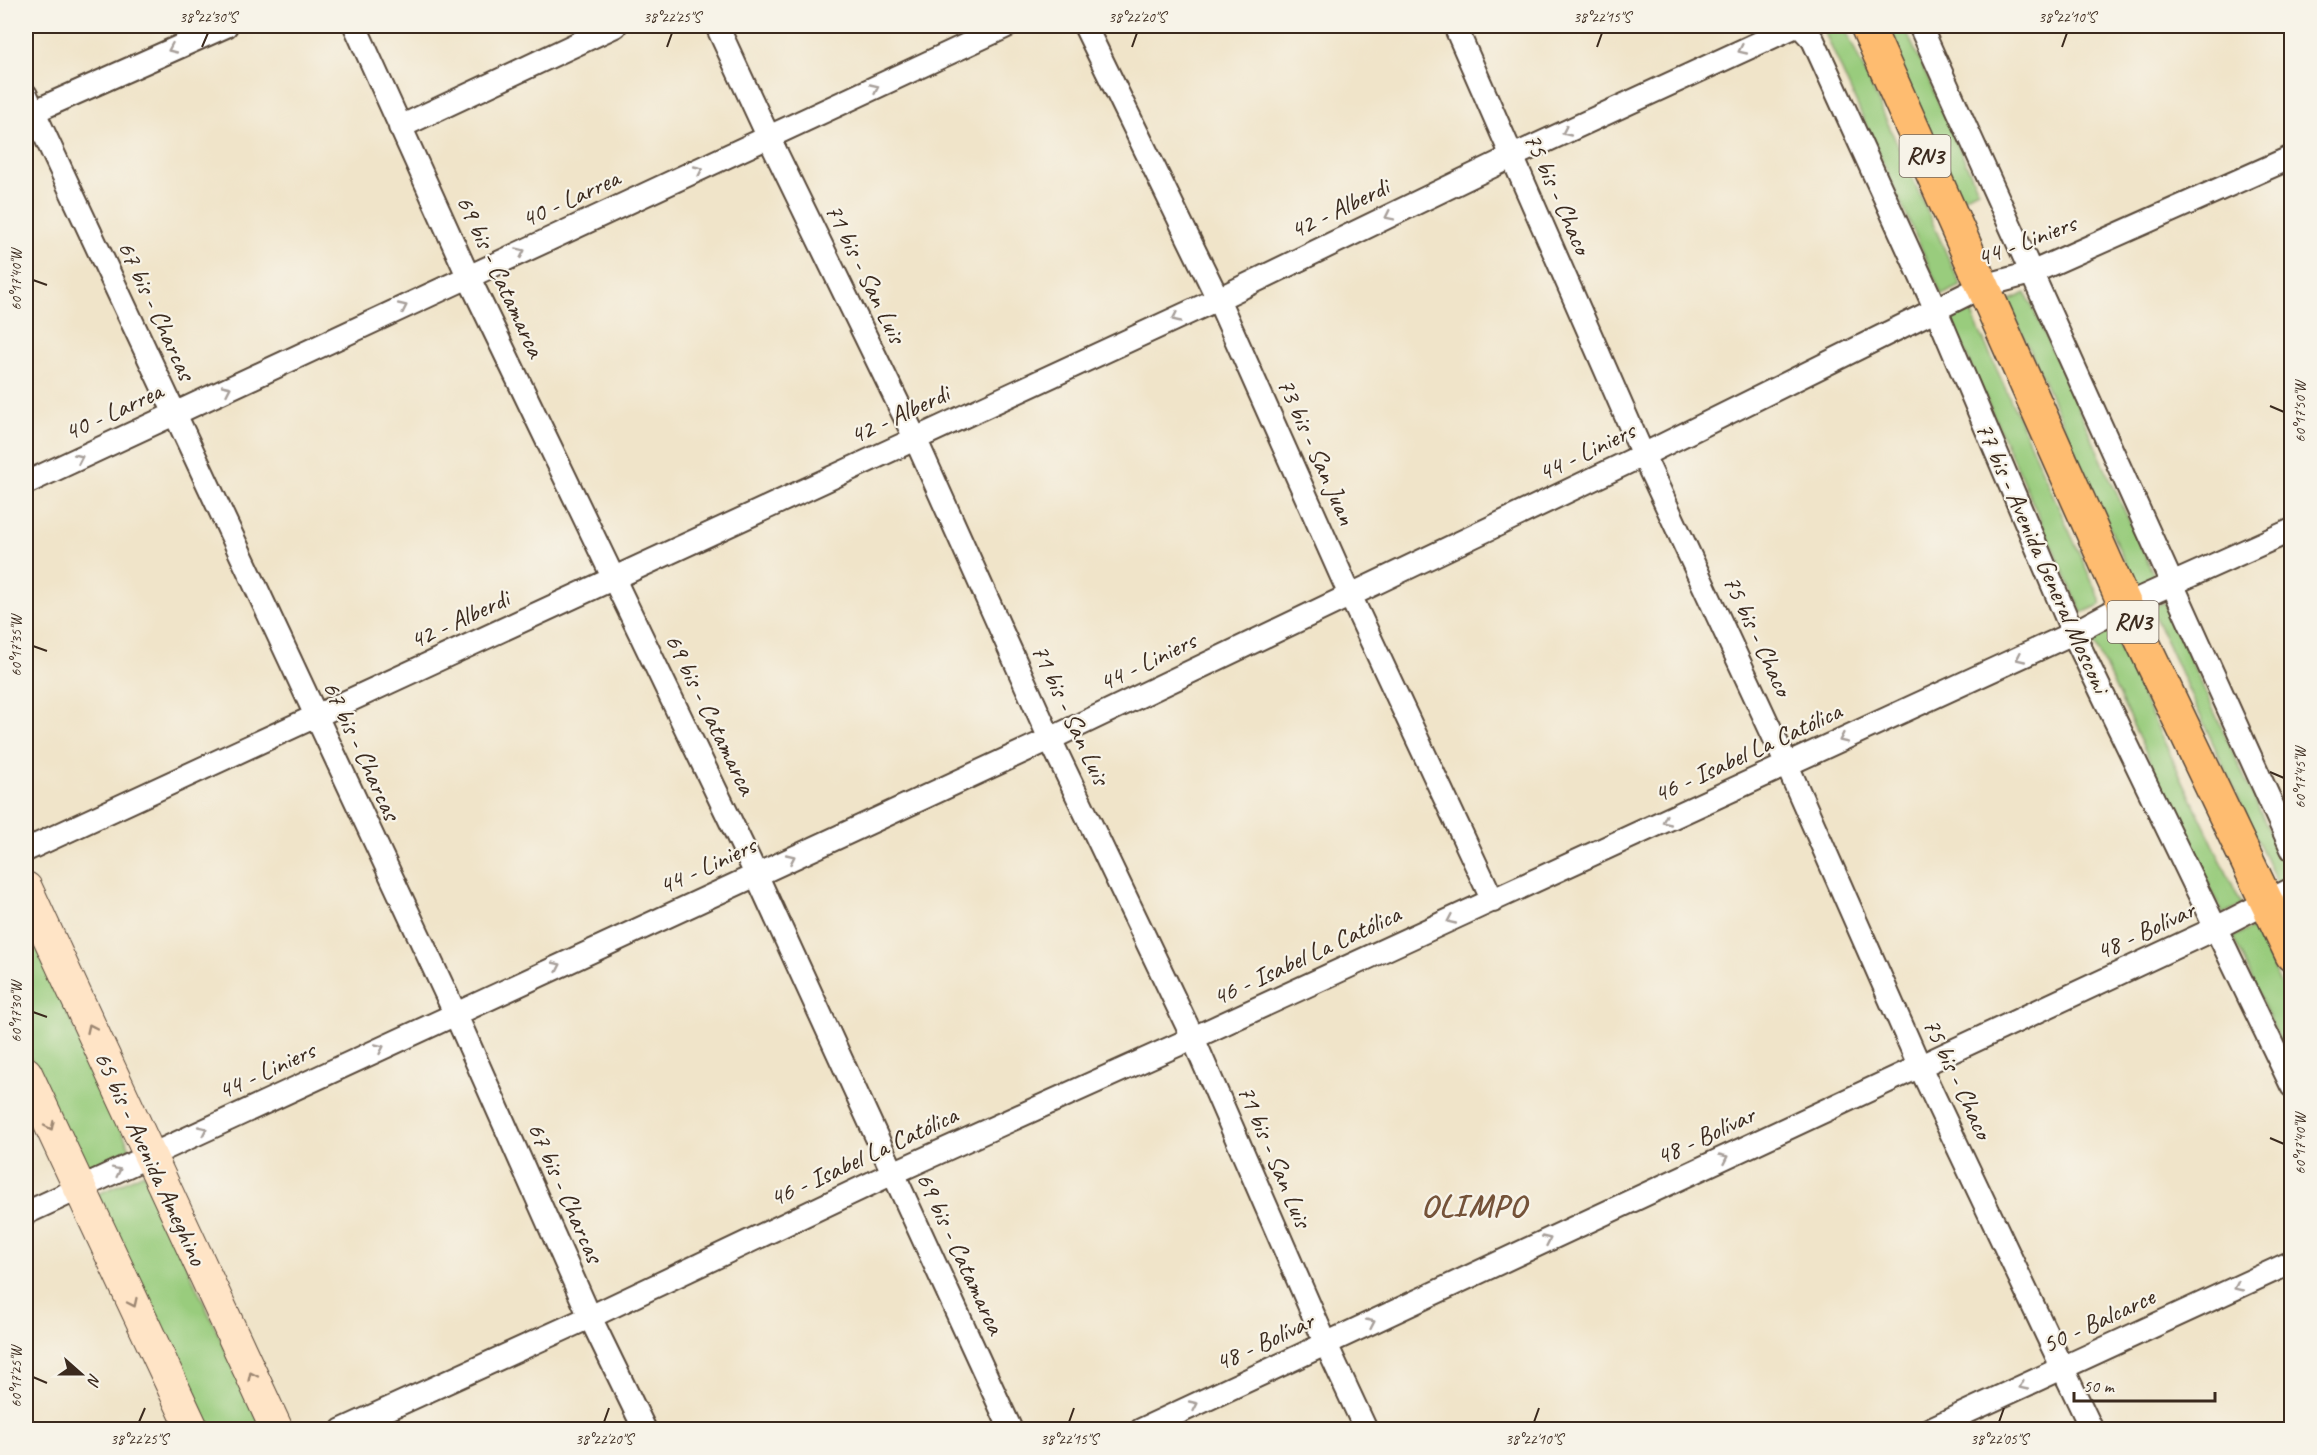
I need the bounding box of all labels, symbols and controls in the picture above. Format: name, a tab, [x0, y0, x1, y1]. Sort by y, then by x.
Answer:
text: 38°22'30"S	[179, 8, 239, 27]
text: 38°22'25"S	[643, 8, 703, 27]
text: 38°22'20"S	[1108, 8, 1168, 27]
text: 38°22'15"S	[1573, 8, 1633, 27]
text: 38°22'10"S	[2038, 8, 2098, 27]
one-way arrow	[168, 42, 179, 54]
one-way arrow	[1738, 43, 1749, 55]
one-way arrow	[869, 83, 880, 95]
one-way arrow	[1561, 125, 1572, 137]
street label: 75 bis - Chaco	[1516, 127, 1600, 262]
road number: RN3	[1900, 135, 1950, 177]
street label: 40 - Larrea	[516, 160, 627, 236]
one-way arrow	[692, 166, 703, 178]
street label: 42 - Alberdi	[1284, 169, 1397, 247]
street label: 69 bis - Catamarca	[449, 190, 553, 364]
street label: 71 bis - San Luis	[817, 198, 915, 351]
street label: 44 - Liniers	[1972, 206, 2083, 274]
one-way arrow	[1385, 208, 1396, 220]
street label: 67 bis - Charcas	[110, 235, 204, 387]
text: 60°17'40"W	[7, 246, 26, 310]
one-way arrow	[515, 247, 526, 259]
one-way arrow	[397, 302, 408, 314]
one-way arrow	[1171, 311, 1182, 323]
street label: 40 - Larrea	[59, 373, 170, 449]
street label: 73 bis - San Juan	[1269, 373, 1364, 530]
street label: 42 - Alberdi	[844, 376, 957, 452]
text: 60°17'50"W	[2291, 378, 2310, 442]
one-way arrow	[220, 385, 231, 397]
street label: 44 - Liniers	[1532, 413, 1642, 489]
street label: 77 bis - Avenida General Mosconi	[1968, 417, 2118, 701]
one-way arrow	[72, 454, 83, 466]
street label: 75 bis - Chaco	[1715, 569, 1801, 704]
street label: 42 - Alberdi	[404, 581, 517, 657]
road number: RN3	[2108, 601, 2158, 643]
text: 60°17'35"W	[7, 612, 26, 676]
street label: 44 - Liniers	[1093, 623, 1203, 699]
street label: 69 bis - Catamarca	[657, 628, 764, 802]
street label: 71 bis - San Luis	[1023, 638, 1119, 792]
one-way arrow	[2015, 650, 2026, 662]
street label: 67 bis - Charcas	[315, 675, 409, 827]
street label: 46 - Isabel La Católica	[1648, 694, 1848, 810]
one-way arrow	[1838, 732, 1849, 744]
text: 60°17'45"W	[2291, 744, 2310, 808]
one-way arrow	[1661, 813, 1672, 825]
street label: 44 - Liniers	[653, 828, 763, 902]
one-way arrow	[784, 853, 795, 865]
street label: 48 - Bolívar	[2090, 893, 2201, 968]
street label: 46 - Isabel La Católica	[1207, 897, 1407, 1013]
one-way arrow	[1446, 913, 1457, 925]
one-way arrow	[550, 962, 561, 974]
text: 60°17'30"W	[7, 978, 26, 1042]
street label: 75 bis - Chaco	[1915, 1012, 2001, 1147]
one-way arrow	[86, 1023, 98, 1034]
street label: 44 - Liniers	[212, 1033, 322, 1107]
one-way arrow	[373, 1044, 384, 1056]
street label: 65 bis - Avenida Ameghino	[86, 1046, 215, 1272]
street label: 71 bis - San Luis	[1230, 1080, 1320, 1235]
street label: 46 - Isabel La Católica	[764, 1098, 964, 1214]
street label: 48 - Bolívar	[1650, 1098, 1761, 1173]
text: 60°17'40"W	[2291, 1110, 2310, 1174]
street label: 67 bis - Charcas	[520, 1117, 612, 1269]
one-way arrow	[43, 1120, 55, 1131]
one-way arrow	[196, 1126, 207, 1138]
one-way arrow	[1718, 1153, 1729, 1165]
one-way arrow	[110, 1166, 121, 1178]
street label: 69 bis - Catamarca	[909, 1167, 1013, 1341]
district label: OLIMPO	[1421, 1185, 1529, 1226]
one-way arrow	[1541, 1236, 1552, 1248]
street label: 50 - Balcarce	[2037, 1279, 2161, 1361]
one-way arrow	[2234, 1279, 2245, 1291]
one-way arrow	[125, 1296, 137, 1307]
street label: 48 - Bolívar	[1209, 1304, 1320, 1379]
one-way arrow	[1364, 1318, 1375, 1330]
text: 60°17'25"W	[7, 1343, 26, 1407]
north arrow	[51, 1344, 111, 1404]
scale bar	[2074, 1365, 2215, 1403]
text: N	[82, 1371, 105, 1390]
one-way arrow	[247, 1372, 259, 1383]
text: 50 m	[2083, 1375, 2116, 1397]
one-way arrow	[2019, 1378, 2030, 1390]
one-way arrow	[1187, 1400, 1198, 1412]
text: 38°22'25"S	[110, 1430, 170, 1449]
text: 38°22'20"S	[575, 1430, 635, 1449]
text: 38°22'15"S	[1040, 1430, 1100, 1449]
text: 38°22'10"S	[1505, 1430, 1565, 1449]
text: 38°22'05"S	[1970, 1430, 2030, 1449]

